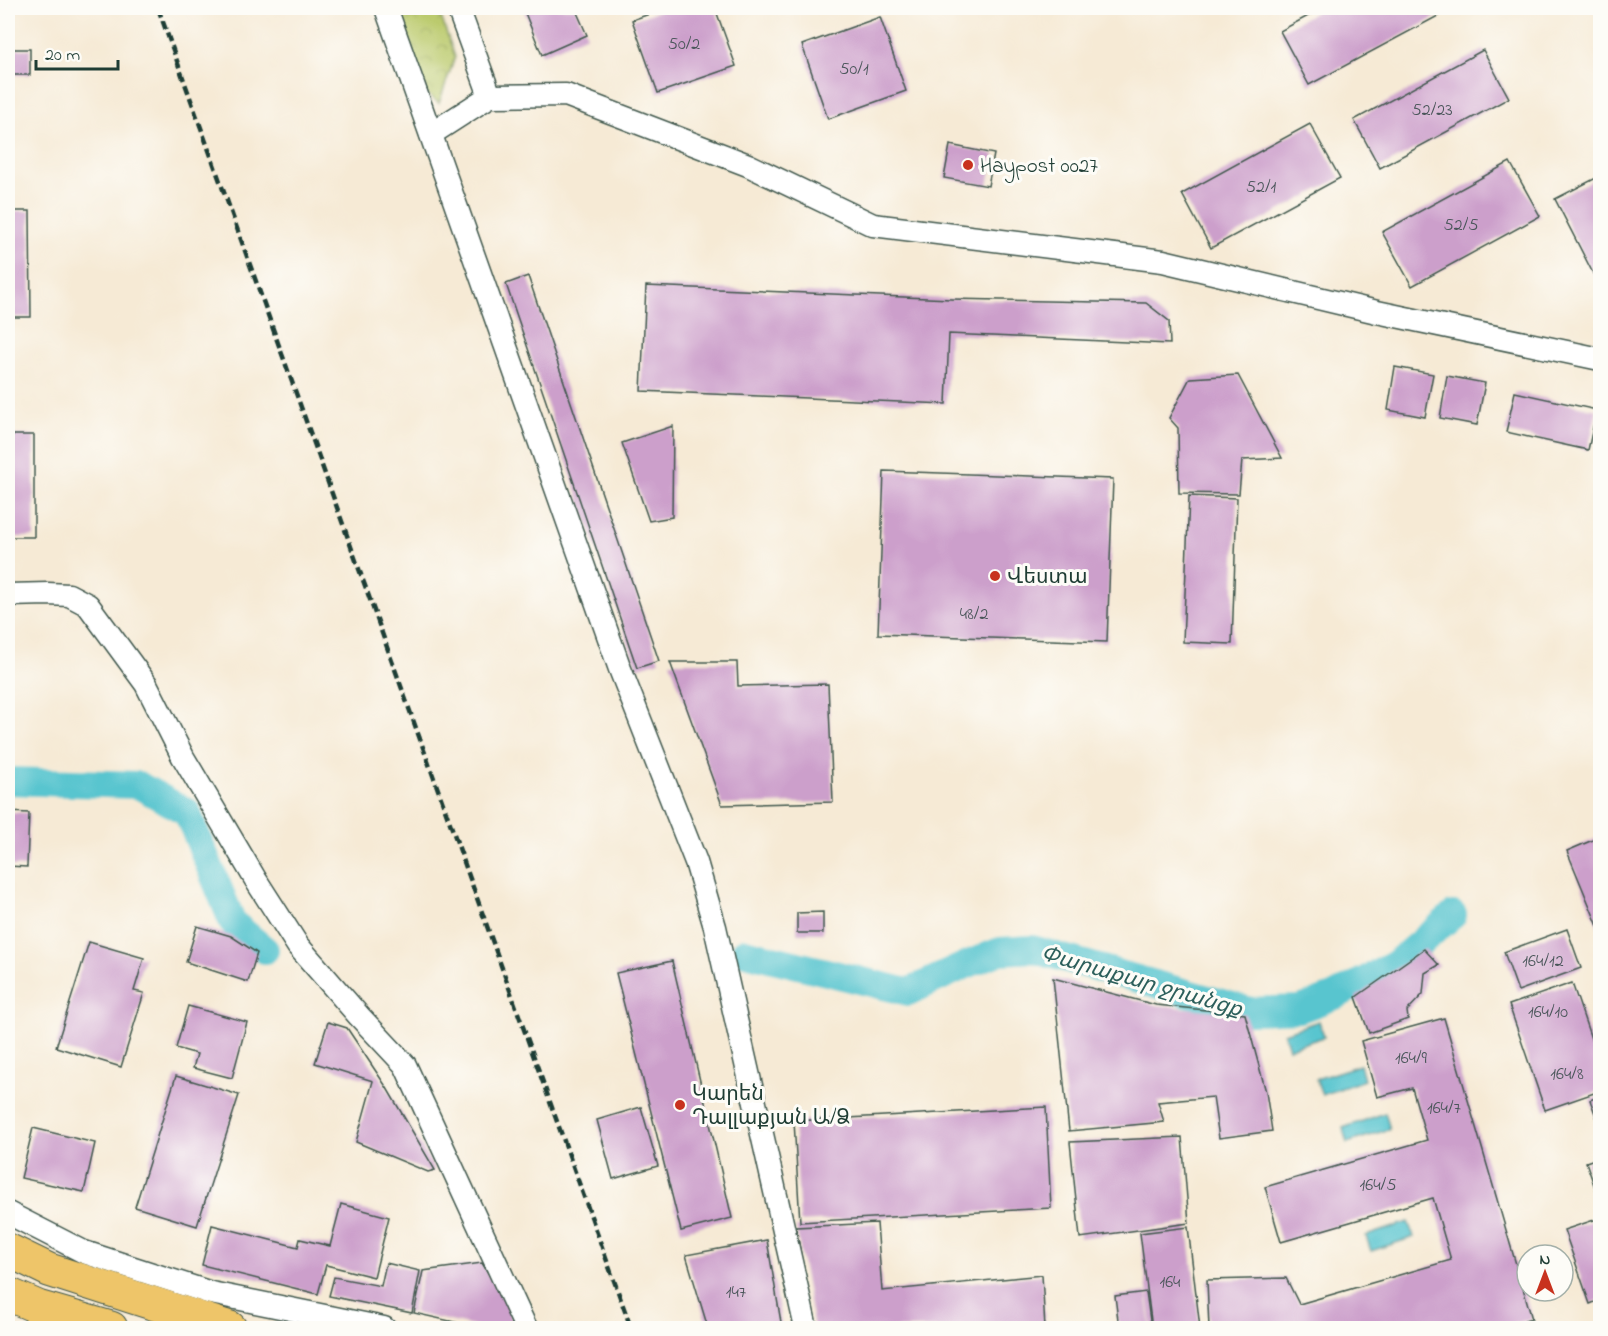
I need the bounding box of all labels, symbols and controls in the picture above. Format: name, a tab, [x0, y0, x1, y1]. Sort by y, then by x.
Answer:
house number: 50/2	[668, 32, 700, 58]
scale bar	[36, 33, 118, 71]
text: 20 m	[45, 43, 80, 69]
house number: 50/1	[839, 57, 869, 83]
house number: 52/23	[1411, 98, 1453, 124]
place label: Haypost 0027	[980, 152, 1098, 184]
marker: Haypost 0027	[961, 158, 975, 172]
house number: 52/1	[1246, 175, 1277, 201]
house number: 52/5	[1443, 213, 1479, 239]
place label: Վեստա	[1007, 563, 1087, 593]
marker: Վեստա	[988, 569, 1002, 583]
house number: 48/2	[960, 602, 988, 628]
water label: Փարաքար ջրանցք	[1037, 939, 1246, 1027]
house number: 164/12	[1522, 949, 1564, 975]
house number: 164/10	[1528, 1000, 1568, 1026]
house number: 164/9	[1395, 1046, 1428, 1072]
house number: 164/8	[1550, 1062, 1584, 1088]
place label: Կարեն Դալլաքյան Ա/Ձ	[692, 1080, 850, 1134]
house number: 164/7	[1427, 1096, 1462, 1122]
marker: Կարեն Դալլաքյան Ա/Ձ	[673, 1098, 687, 1112]
house number: 164/5	[1360, 1173, 1396, 1199]
north arrow	[1515, 1243, 1575, 1303]
text: N	[1540, 1248, 1551, 1272]
house number: 164	[1159, 1270, 1181, 1296]
house number: 147	[726, 1280, 747, 1306]

